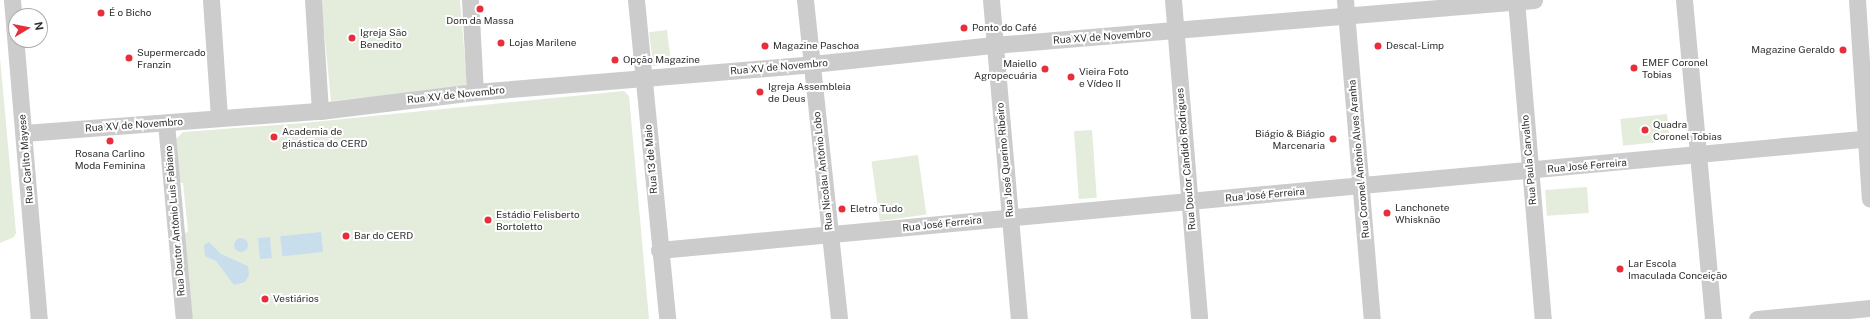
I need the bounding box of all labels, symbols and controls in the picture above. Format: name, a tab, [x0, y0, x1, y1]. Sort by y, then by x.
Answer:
marker: Dom da Massa	[475, 4, 485, 14]
place label: É o Bicho	[109, 7, 152, 19]
north arrow	[8, 8, 48, 48]
marker: É o Bicho	[96, 8, 106, 18]
place label: Dom da Massa	[446, 15, 514, 27]
text: N	[32, 21, 45, 31]
place label: Ponto do Café	[972, 22, 1037, 34]
marker: Ponto do Café	[959, 23, 969, 33]
place label: Igreja São Benedito	[360, 26, 407, 50]
street label: Rua XV de Novembro	[1053, 28, 1151, 46]
marker: Igreja São Benedito	[347, 33, 357, 43]
place label: Lojas Marilene	[509, 37, 577, 49]
marker: Lojas Marilene	[496, 38, 506, 48]
place label: Magazine Paschoa	[773, 40, 859, 52]
place label: Descal-Limp	[1386, 40, 1444, 52]
marker: Magazine Paschoa	[760, 41, 770, 51]
marker: Descal-Limp	[1373, 41, 1383, 51]
place label: Magazine Geraldo	[1751, 44, 1835, 56]
marker: Magazine Geraldo	[1838, 45, 1848, 55]
place label: Supermercado Franzin	[137, 46, 206, 70]
marker: Supermercado Franzin	[124, 53, 134, 63]
place label: Opção Magazine	[623, 54, 700, 66]
marker: Opção Magazine	[610, 55, 620, 65]
place label: EMEF Coronel Tobias	[1642, 56, 1708, 80]
street label: Rua XV de Novembro	[730, 57, 828, 77]
place label: Maiello Agropecuária	[974, 57, 1037, 80]
marker: EMEF Coronel Tobias	[1629, 63, 1639, 73]
marker: Maiello Agropecuária	[1040, 64, 1050, 74]
place label: Vieira Foto e Vídeo II	[1079, 65, 1129, 88]
marker: Vieira Foto e Vídeo II	[1066, 72, 1076, 82]
street label: Rua Coronel Antônio Alves Aranha	[1346, 79, 1372, 239]
place label: Igreja Assembleia de Deus	[768, 80, 851, 104]
street label: Rua XV de Novembro	[407, 84, 505, 106]
marker: Igreja Assembleia de Deus	[755, 87, 765, 97]
street label: Rua Doutor Cândido Rodrigues	[1174, 88, 1198, 230]
street label: Rua José Querino Ribeiro	[994, 102, 1016, 218]
street label: Rua Nicolau Antônio Lobo	[811, 111, 835, 231]
street label: Rua Carlito Mayese	[16, 114, 36, 204]
street label: Rua Paula Carvalho	[1519, 114, 1539, 206]
street label: Rua XV de Novembro	[85, 116, 183, 134]
place label: Quadra Coronel Tobias	[1653, 118, 1722, 142]
street label: Rua 13 de Maio	[642, 124, 660, 194]
place label: Academia de ginástica do CERD	[282, 125, 368, 148]
marker: Quadra Coronel Tobias	[1640, 125, 1650, 135]
place label: Biágio & Biágio Marcenaria	[1255, 127, 1325, 150]
marker: Academia de ginástica do CERD	[269, 132, 279, 142]
marker: Biágio & Biágio Marcenaria	[1328, 134, 1338, 144]
marker: Rosana Carlino Moda Feminina	[105, 136, 115, 146]
street label: Rua Doutor Antônio Luis Fabiano	[162, 145, 188, 297]
place label: Rosana Carlino Moda Feminina	[75, 147, 145, 170]
street label: Rua José Ferreira	[1547, 157, 1627, 175]
street label: Rua José Ferreira	[1225, 186, 1305, 204]
place label: Lanchonete Whisknão	[1395, 201, 1449, 224]
place label: Eletro Tudo	[850, 203, 903, 215]
marker: Eletro Tudo	[837, 204, 847, 214]
place label: Estádio Felisberto Bortoletto	[496, 208, 580, 232]
marker: Lanchonete Whisknão	[1382, 208, 1392, 218]
street label: Rua José Ferreira	[902, 214, 982, 234]
marker: Estádio Felisberto Bortoletto	[483, 215, 493, 225]
place label: Bar do CERD	[354, 230, 413, 242]
marker: Bar do CERD	[341, 231, 351, 241]
place label: Lar Escola Imaculada Conceição	[1628, 257, 1727, 280]
marker: Lar Escola Imaculada Conceição	[1615, 264, 1625, 274]
place label: Vestiários	[273, 293, 319, 305]
marker: Vestiários	[260, 294, 270, 304]

